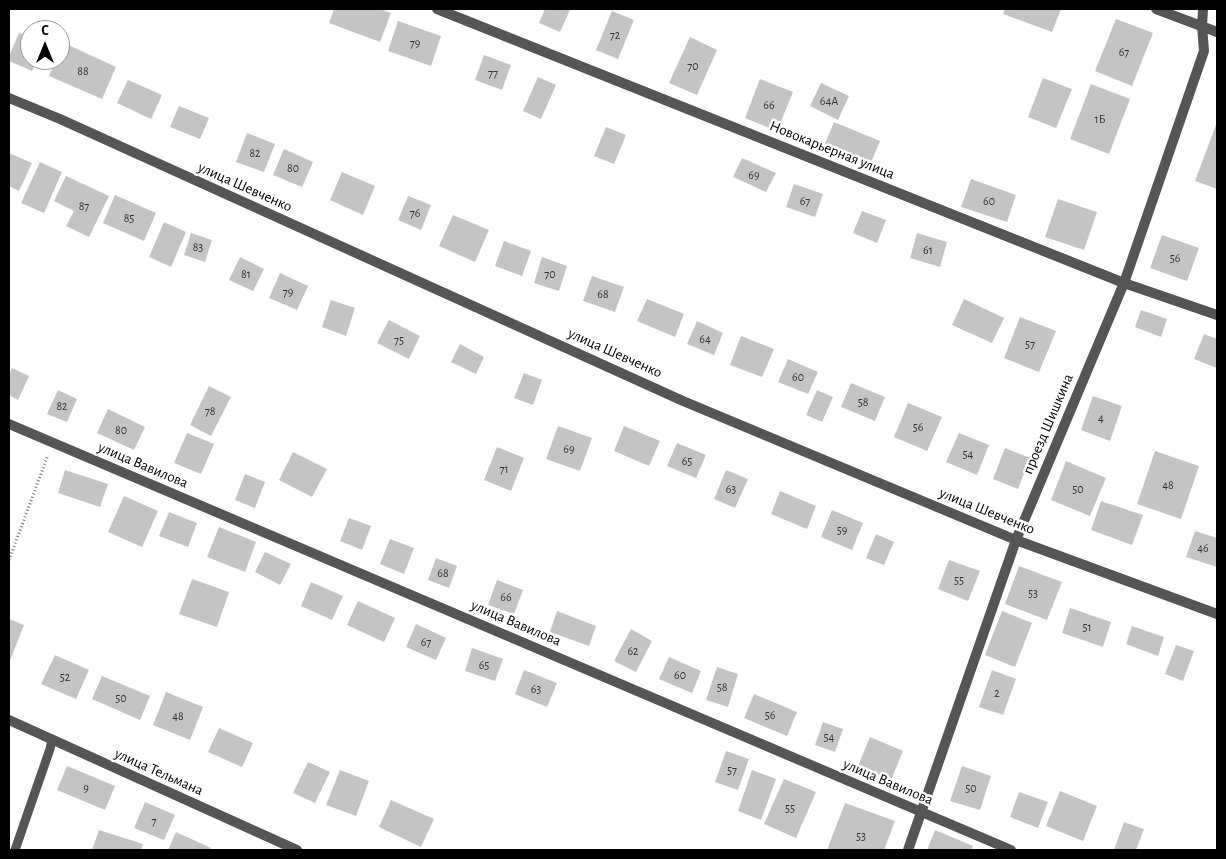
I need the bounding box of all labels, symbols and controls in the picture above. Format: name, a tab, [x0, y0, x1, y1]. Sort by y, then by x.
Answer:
north arrow	[20, 20, 70, 70]
text: С	[41, 24, 49, 38]
house number: 72	[610, 28, 620, 42]
house number: 79	[410, 36, 420, 50]
house number: 67	[1119, 45, 1129, 59]
house number: 70	[687, 59, 699, 73]
house number: 88	[77, 64, 89, 78]
house number: 77	[488, 66, 498, 80]
house number: 64А	[820, 94, 838, 108]
house number: 66	[763, 98, 775, 112]
house number: 1Б	[1095, 112, 1105, 126]
street label: Новокарьерная улица	[767, 117, 897, 183]
house number: 82	[249, 146, 261, 160]
street label: улица Шевченко	[195, 158, 295, 216]
house number: 80	[287, 161, 299, 175]
house number: 69	[748, 168, 760, 182]
house number: 67	[800, 194, 810, 208]
house number: 60	[983, 194, 995, 208]
house number: 87	[79, 199, 89, 213]
house number: 76	[410, 206, 420, 220]
house number: 85	[124, 211, 134, 225]
house number: 83	[193, 240, 203, 254]
house number: 61	[923, 243, 933, 257]
house number: 56	[1170, 251, 1180, 265]
house number: 81	[241, 267, 251, 281]
house number: 70	[544, 267, 556, 281]
house number: 79	[283, 285, 293, 299]
house number: 68	[597, 287, 609, 301]
street label: улица Шевченко	[565, 324, 665, 382]
house number: 64	[699, 332, 711, 346]
house number: 75	[394, 333, 404, 347]
house number: 57	[1025, 337, 1035, 351]
house number: 60	[792, 370, 804, 384]
street label: проезд Шишкина	[1019, 371, 1077, 477]
house number: 58	[858, 395, 868, 409]
house number: 82	[56, 399, 68, 413]
house number: 78	[205, 404, 215, 418]
house number: 4	[1098, 411, 1104, 425]
house number: 56	[913, 420, 923, 434]
house number: 80	[115, 423, 127, 437]
street label: улица Вавилова	[95, 438, 191, 492]
house number: 69	[563, 442, 575, 456]
house number: 54	[963, 447, 973, 461]
house number: 65	[682, 454, 692, 468]
house number: 71	[499, 462, 509, 476]
house number: 48	[1162, 478, 1174, 492]
house number: 63	[726, 482, 736, 496]
house number: 50	[1072, 482, 1084, 496]
street label: улица Шевченко	[937, 484, 1037, 538]
house number: 59	[837, 523, 847, 537]
house number: 46	[1197, 541, 1209, 555]
house number: 68	[437, 566, 449, 580]
house number: 55	[954, 573, 964, 587]
house number: 53	[1028, 586, 1038, 600]
house number: 66	[500, 590, 512, 604]
street label: улица Вавилова	[468, 596, 564, 650]
house number: 51	[1082, 620, 1092, 634]
house number: 67	[421, 635, 431, 649]
house number: 62	[627, 644, 639, 658]
house number: 65	[479, 658, 489, 672]
house number: 60	[674, 668, 686, 682]
house number: 52	[60, 670, 70, 684]
house number: 58	[717, 680, 727, 694]
house number: 63	[531, 682, 541, 696]
house number: 2	[994, 686, 1000, 700]
house number: 50	[115, 691, 127, 705]
house number: 56	[765, 708, 775, 722]
house number: 48	[172, 709, 184, 723]
house number: 54	[824, 730, 834, 744]
street label: улица Тельмана	[112, 744, 206, 800]
street label: улица Вавилова	[840, 755, 936, 809]
house number: 57	[727, 763, 737, 777]
house number: 9	[83, 781, 89, 795]
house number: 50	[965, 781, 977, 795]
house number: 55	[785, 801, 795, 815]
house number: 7	[151, 814, 157, 828]
house number: 53	[856, 829, 866, 843]

